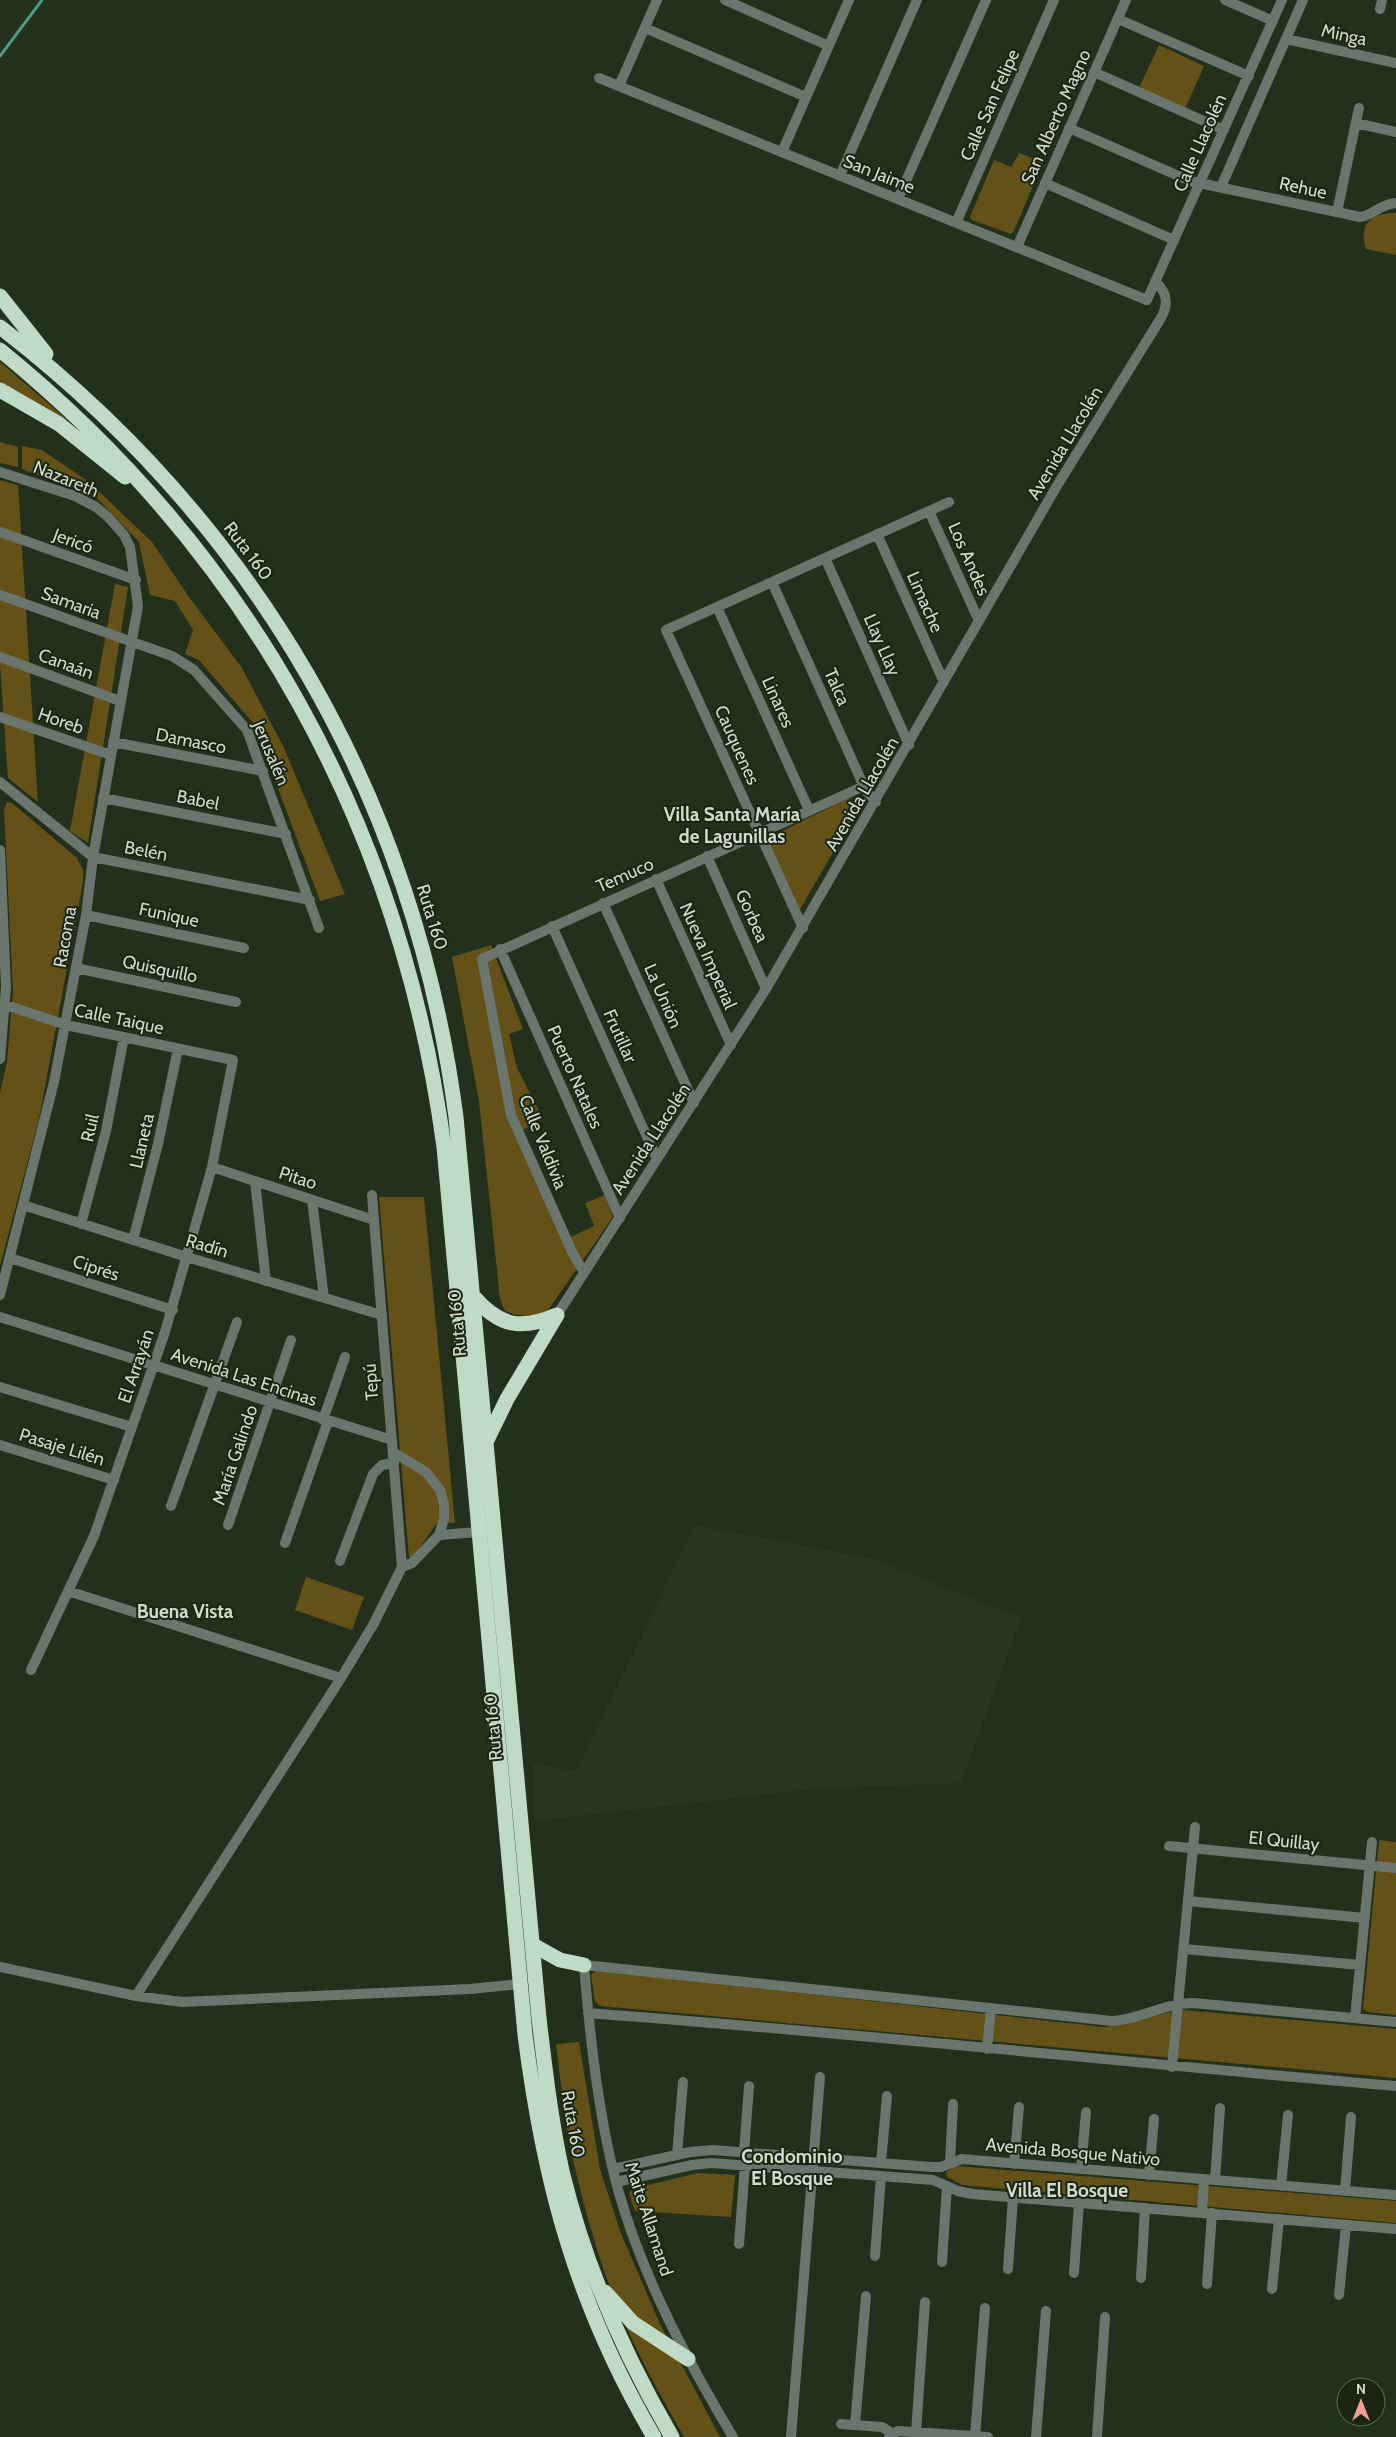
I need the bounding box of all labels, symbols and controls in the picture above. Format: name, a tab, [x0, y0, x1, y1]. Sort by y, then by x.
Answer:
street label: Minga	[1319, 19, 1369, 51]
street label: Calle San Felipe	[956, 46, 1024, 164]
street label: San Alberto Magno	[1016, 46, 1096, 188]
street label: Calle Llacolén	[1169, 91, 1231, 195]
street label: San Jaime	[840, 150, 918, 198]
street label: Rehue	[1277, 172, 1329, 204]
street label: Avenida Llacolén	[1023, 382, 1107, 504]
street label: Nazareth	[30, 456, 102, 502]
street label: Ruta 160	[219, 517, 277, 585]
street label: Los Andes	[943, 519, 995, 599]
street label: Jericó	[49, 523, 96, 558]
street label: Limache	[902, 568, 948, 636]
street label: Samaria	[38, 582, 104, 624]
street label: Llay Llay	[859, 611, 905, 679]
street label: Canaán	[35, 644, 97, 684]
street label: Talca	[819, 665, 855, 709]
street label: Linares	[757, 673, 799, 731]
street label: Cauquenes	[710, 702, 764, 788]
street label: Horeb	[35, 703, 87, 739]
street label: Jerusalén	[247, 716, 294, 789]
street label: Damasco	[154, 723, 228, 759]
street label: Avenida Llacolén	[820, 733, 904, 855]
street label: Babel	[175, 785, 222, 815]
district label: Villa Santa María de Lagunillas	[664, 803, 801, 848]
street label: Belén	[123, 836, 169, 866]
street label: Temuco	[593, 853, 657, 897]
street label: Ruta 160	[412, 882, 452, 952]
street label: Gorbea	[731, 886, 773, 946]
street label: Funique	[137, 898, 201, 932]
street label: Nueva Imperial	[675, 899, 742, 1013]
street label: Racoma	[49, 904, 81, 969]
street label: Quisquillo	[121, 950, 200, 988]
street label: La Unión	[639, 960, 687, 1032]
street label: Calle Taique	[72, 999, 166, 1039]
street label: Frutillar	[598, 1006, 642, 1067]
street label: Puerto Natales	[542, 1022, 608, 1132]
street label: Avenida Llacolén	[607, 1079, 695, 1199]
street label: Calle Valdivia	[514, 1092, 572, 1193]
street label: Ruil	[76, 1111, 104, 1144]
street label: Llaneta	[125, 1111, 159, 1171]
street label: Pitao	[276, 1162, 320, 1194]
street label: Radín	[183, 1229, 231, 1263]
street label: Ciprés	[70, 1250, 122, 1286]
street label: Ruta 160	[443, 1288, 471, 1358]
street label: El Arrayán	[113, 1326, 159, 1406]
street label: Avenida Las Encinas	[168, 1343, 320, 1411]
street label: Tepú	[358, 1363, 384, 1401]
street label: María Galindo	[208, 1402, 262, 1508]
street label: Pasaje Lilén	[17, 1424, 107, 1470]
district label: Buena Vista	[137, 1600, 234, 1623]
street label: Ruta 160	[479, 1692, 507, 1762]
street label: El Quillay	[1247, 1826, 1321, 1856]
street label: Ruta 160	[556, 2089, 590, 2159]
street label: Avenida Bosque Nativo	[985, 2133, 1161, 2171]
district label: Condominio El Bosque	[741, 2145, 843, 2190]
street label: Maite Allamand	[620, 2159, 678, 2279]
district label: Villa El Bosque	[1006, 2179, 1128, 2202]
north arrow	[1336, 2377, 1386, 2427]
text: N	[1356, 2380, 1366, 2398]

